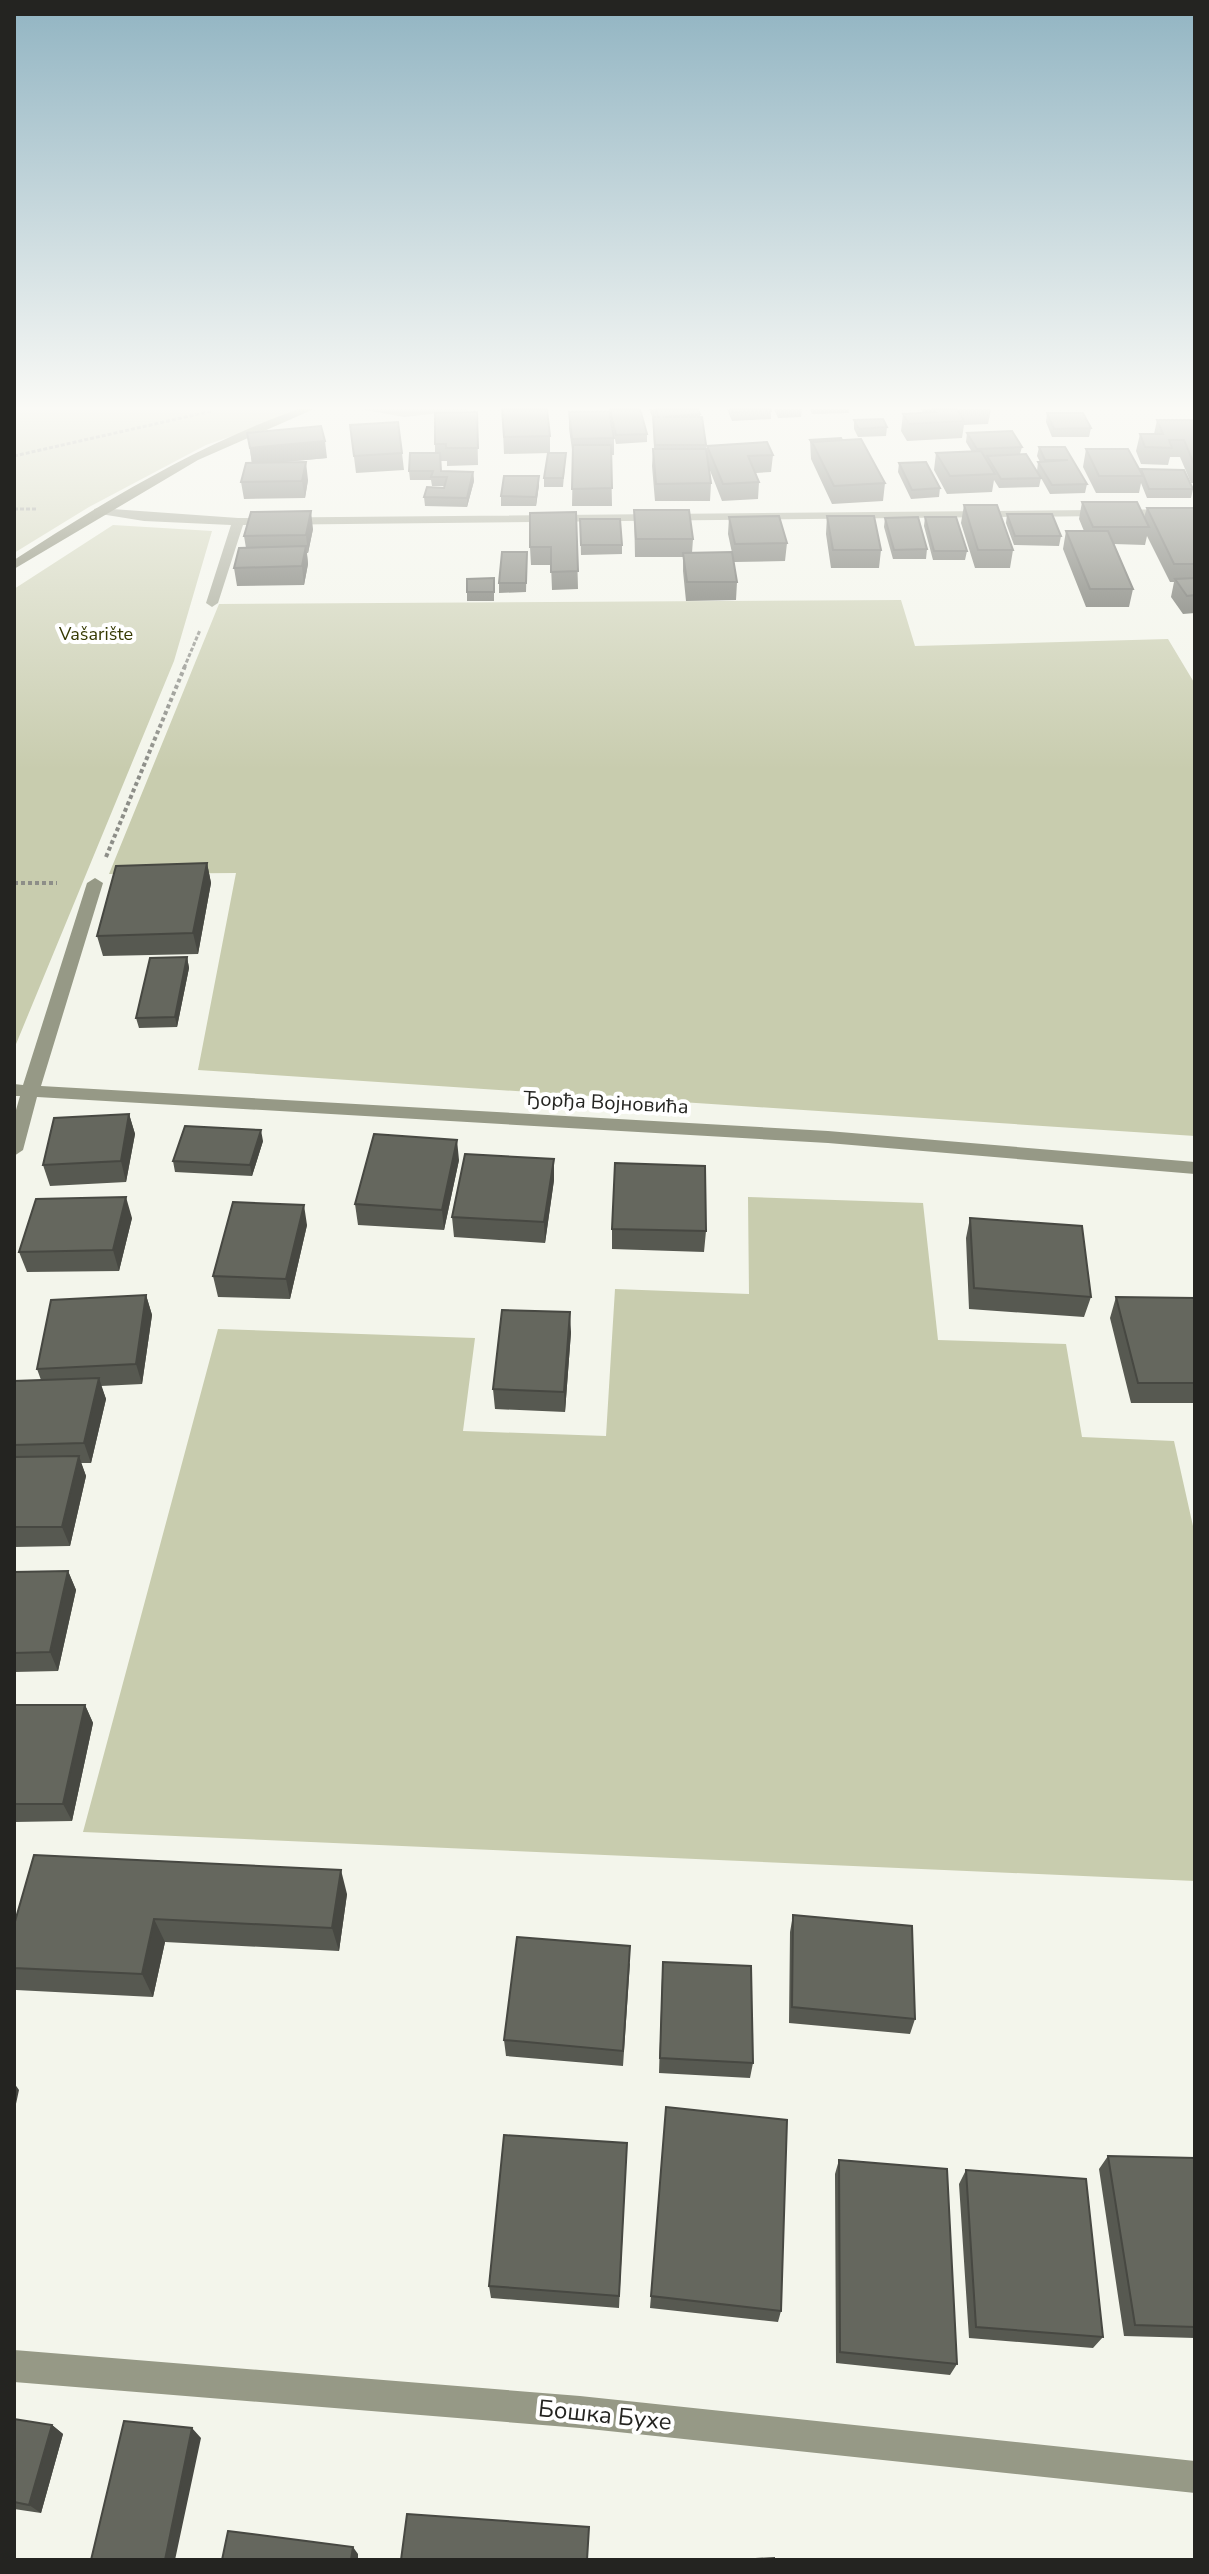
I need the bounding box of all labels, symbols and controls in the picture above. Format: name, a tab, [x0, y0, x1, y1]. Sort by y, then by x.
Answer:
park label: Vašarište	[58, 622, 133, 646]
street label: Ђорђа Војновића	[523, 1085, 689, 1120]
street label: Бошка Бухе	[537, 2392, 673, 2438]

